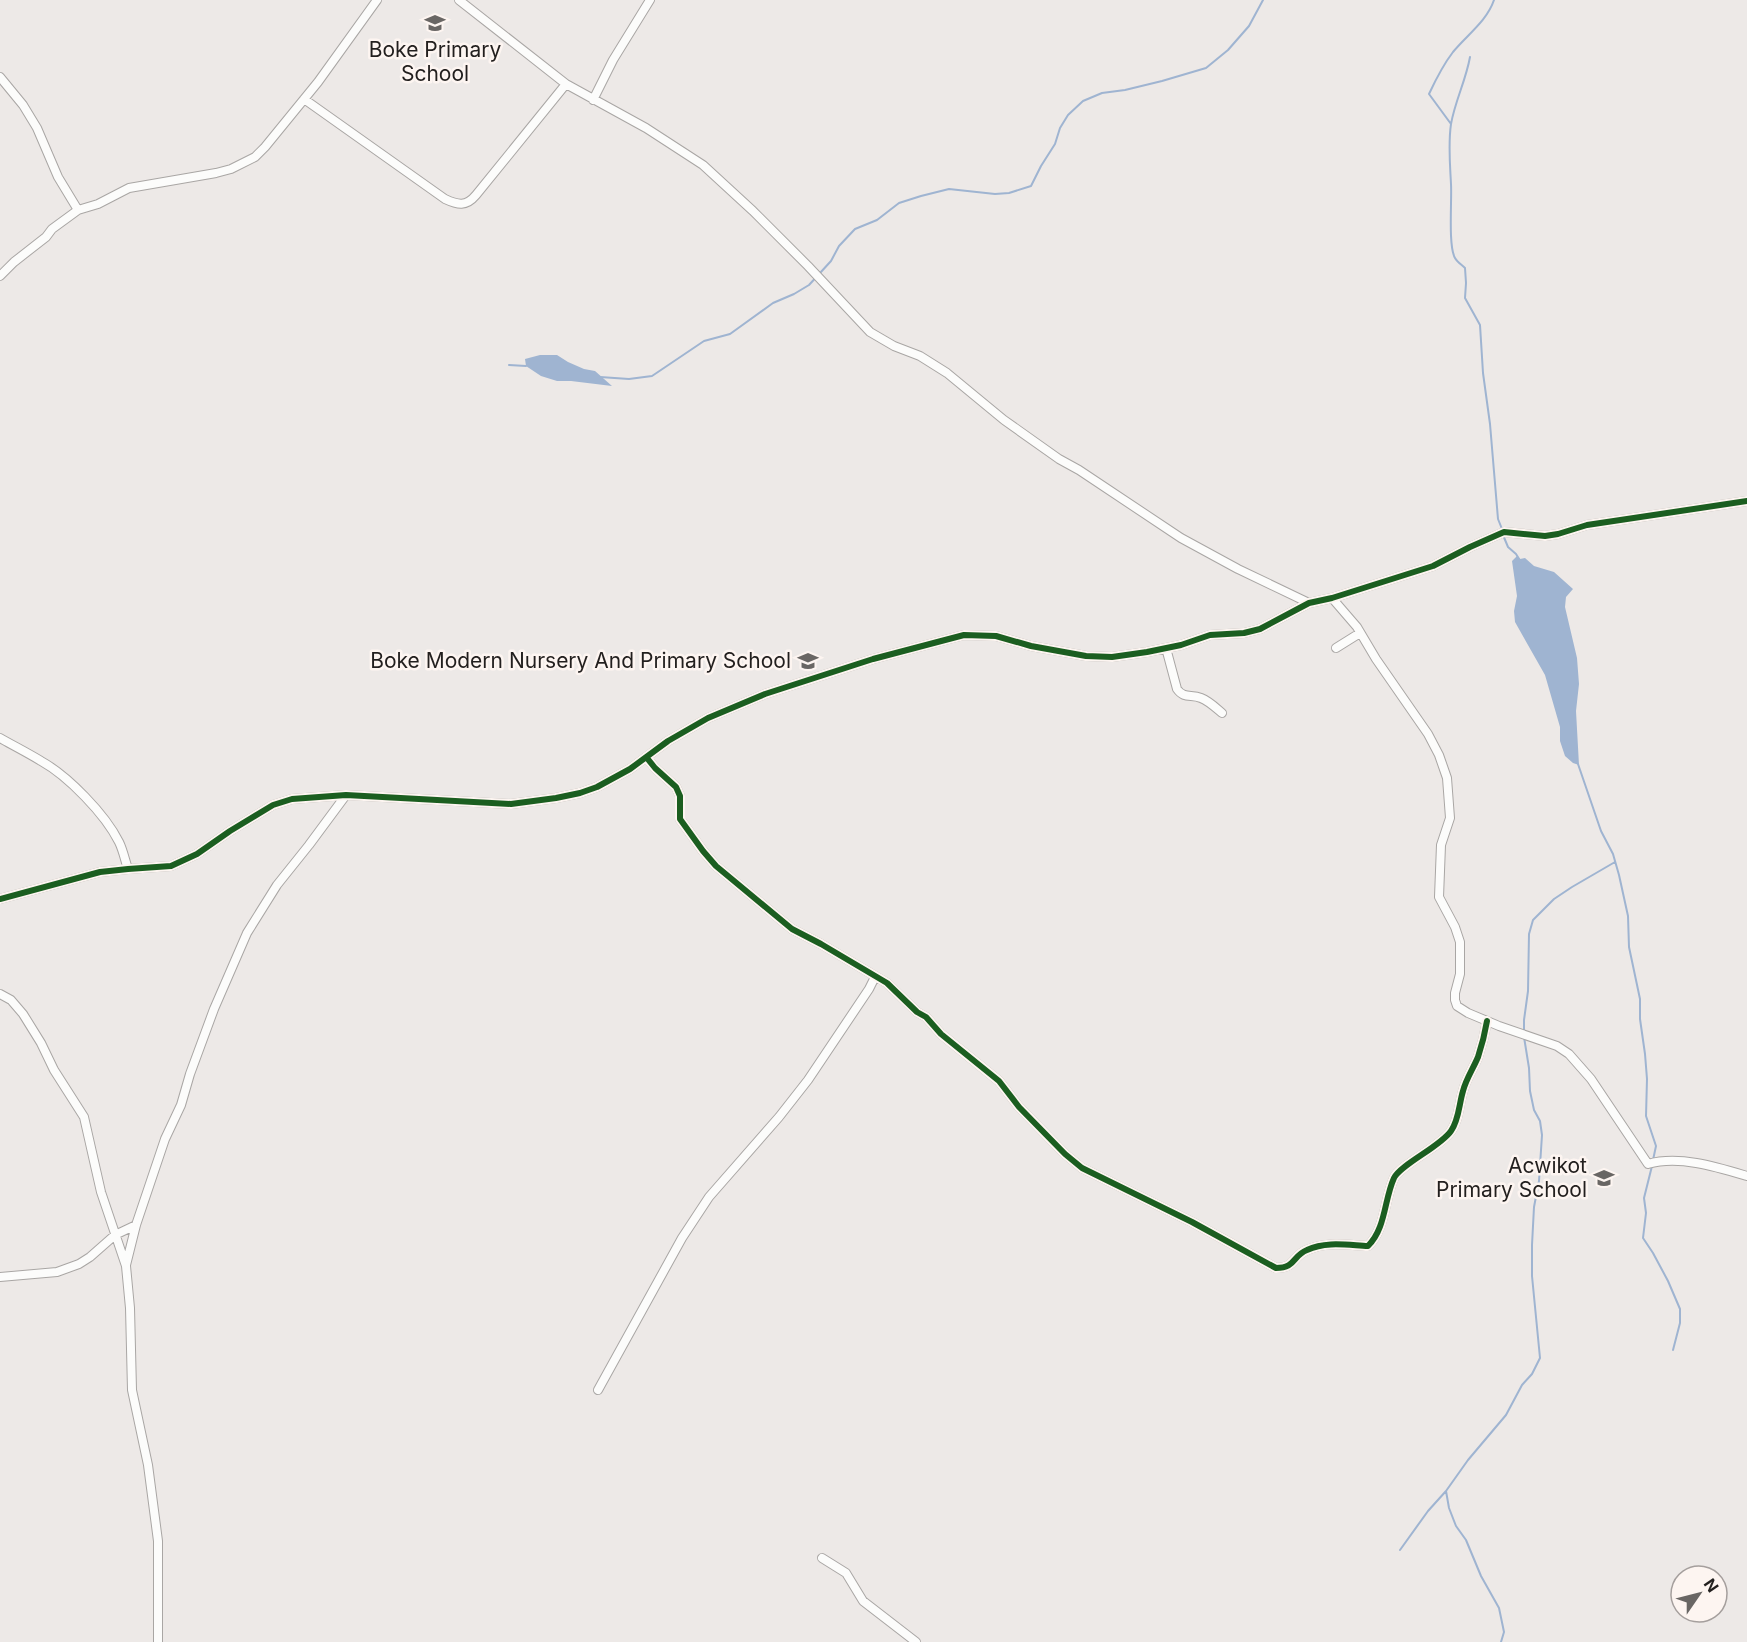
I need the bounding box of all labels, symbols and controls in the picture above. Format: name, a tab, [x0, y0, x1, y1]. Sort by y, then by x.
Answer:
school or university icon: Boke Primary School	[423, 11, 447, 35]
place label: Boke Primary School	[369, 37, 501, 86]
place label: Boke Modern Nursery And Primary School	[370, 648, 791, 673]
school or university icon: Boke Modern Nursery And Primary School	[796, 649, 820, 673]
place label: Acwikot Primary School	[1436, 1153, 1587, 1202]
school or university icon: Acwikot Primary School	[1592, 1166, 1616, 1190]
north arrow	[1669, 1564, 1729, 1624]
text: N	[1700, 1575, 1723, 1596]

